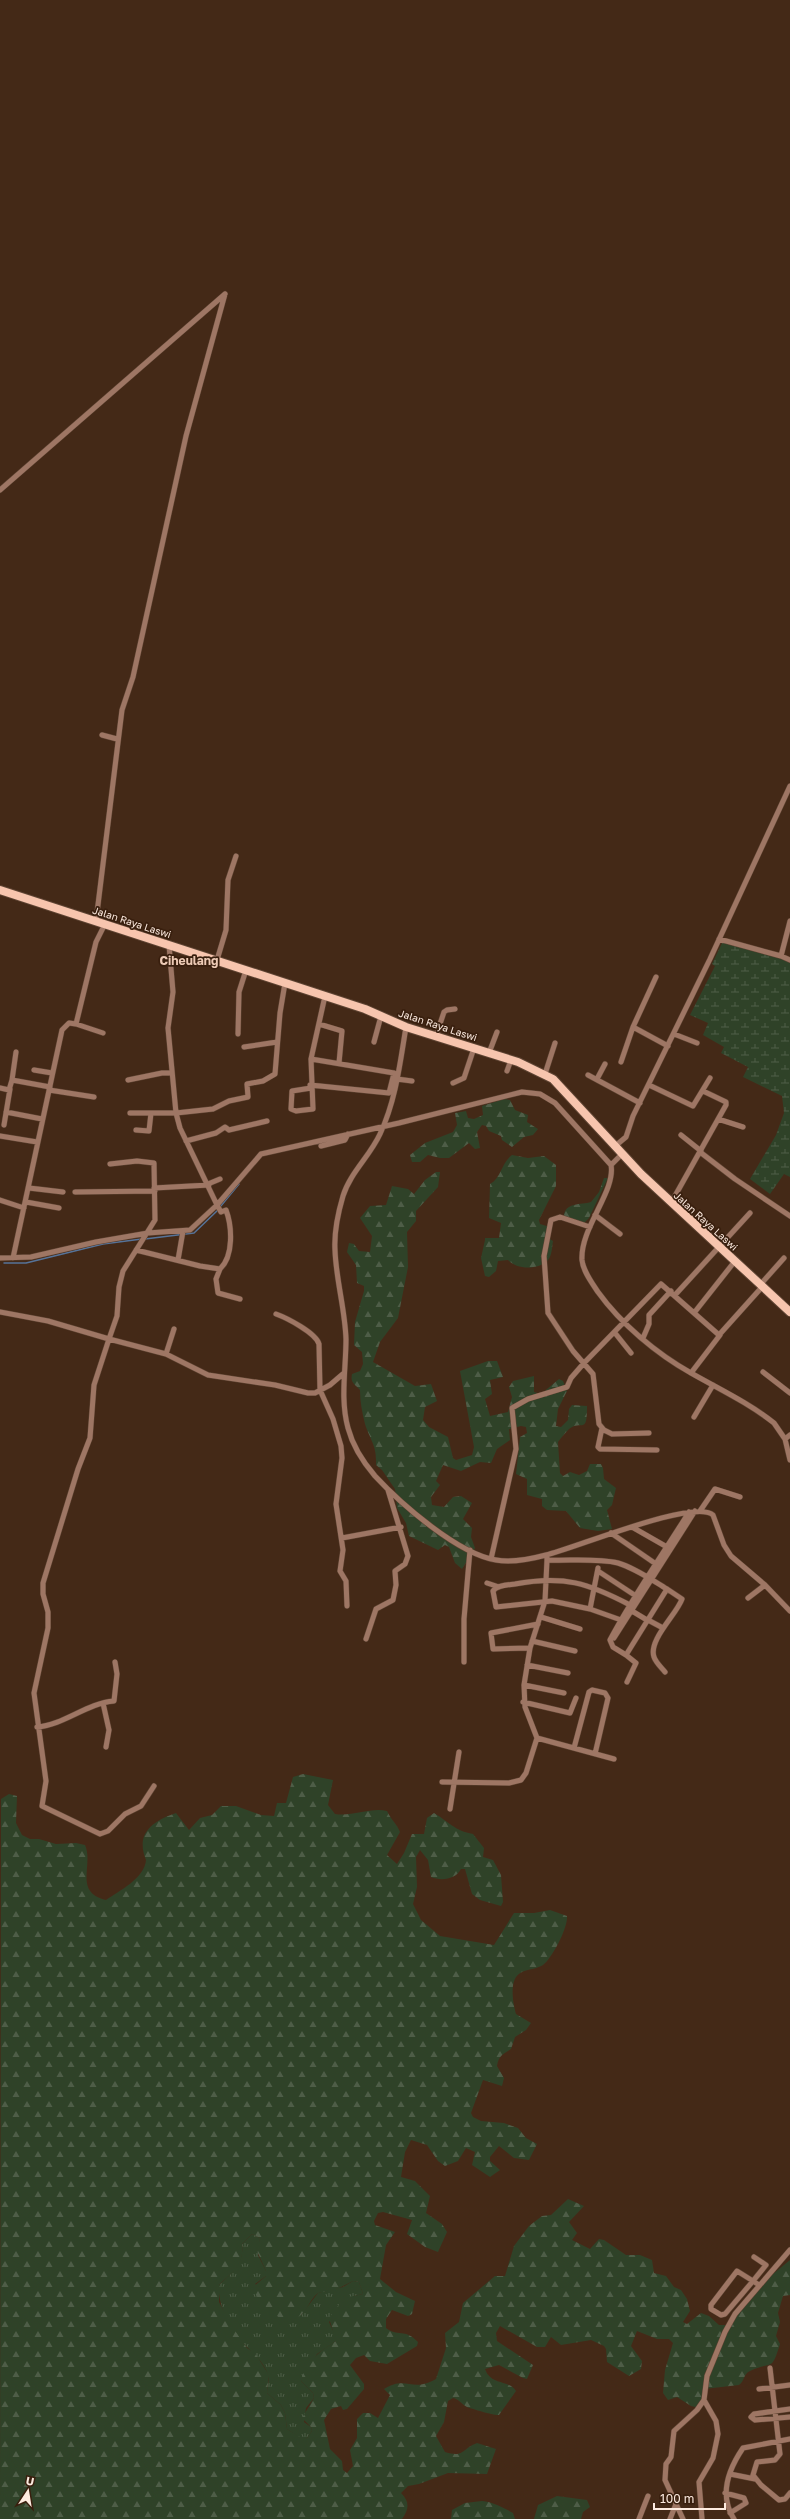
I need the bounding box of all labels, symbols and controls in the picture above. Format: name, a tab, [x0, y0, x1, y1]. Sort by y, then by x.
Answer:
street label: Jalan Raya Laswi	[91, 904, 173, 940]
district label: Ciheulang	[160, 953, 218, 968]
street label: Jalan Raya Laswi	[397, 1007, 479, 1043]
street label: Jalan Raya Laswi	[672, 1189, 740, 1253]
north arrow	[8, 2471, 48, 2511]
text: U	[25, 2474, 35, 2488]
scale bar	[654, 2485, 725, 2511]
text: 100 m	[660, 2491, 694, 2506]

